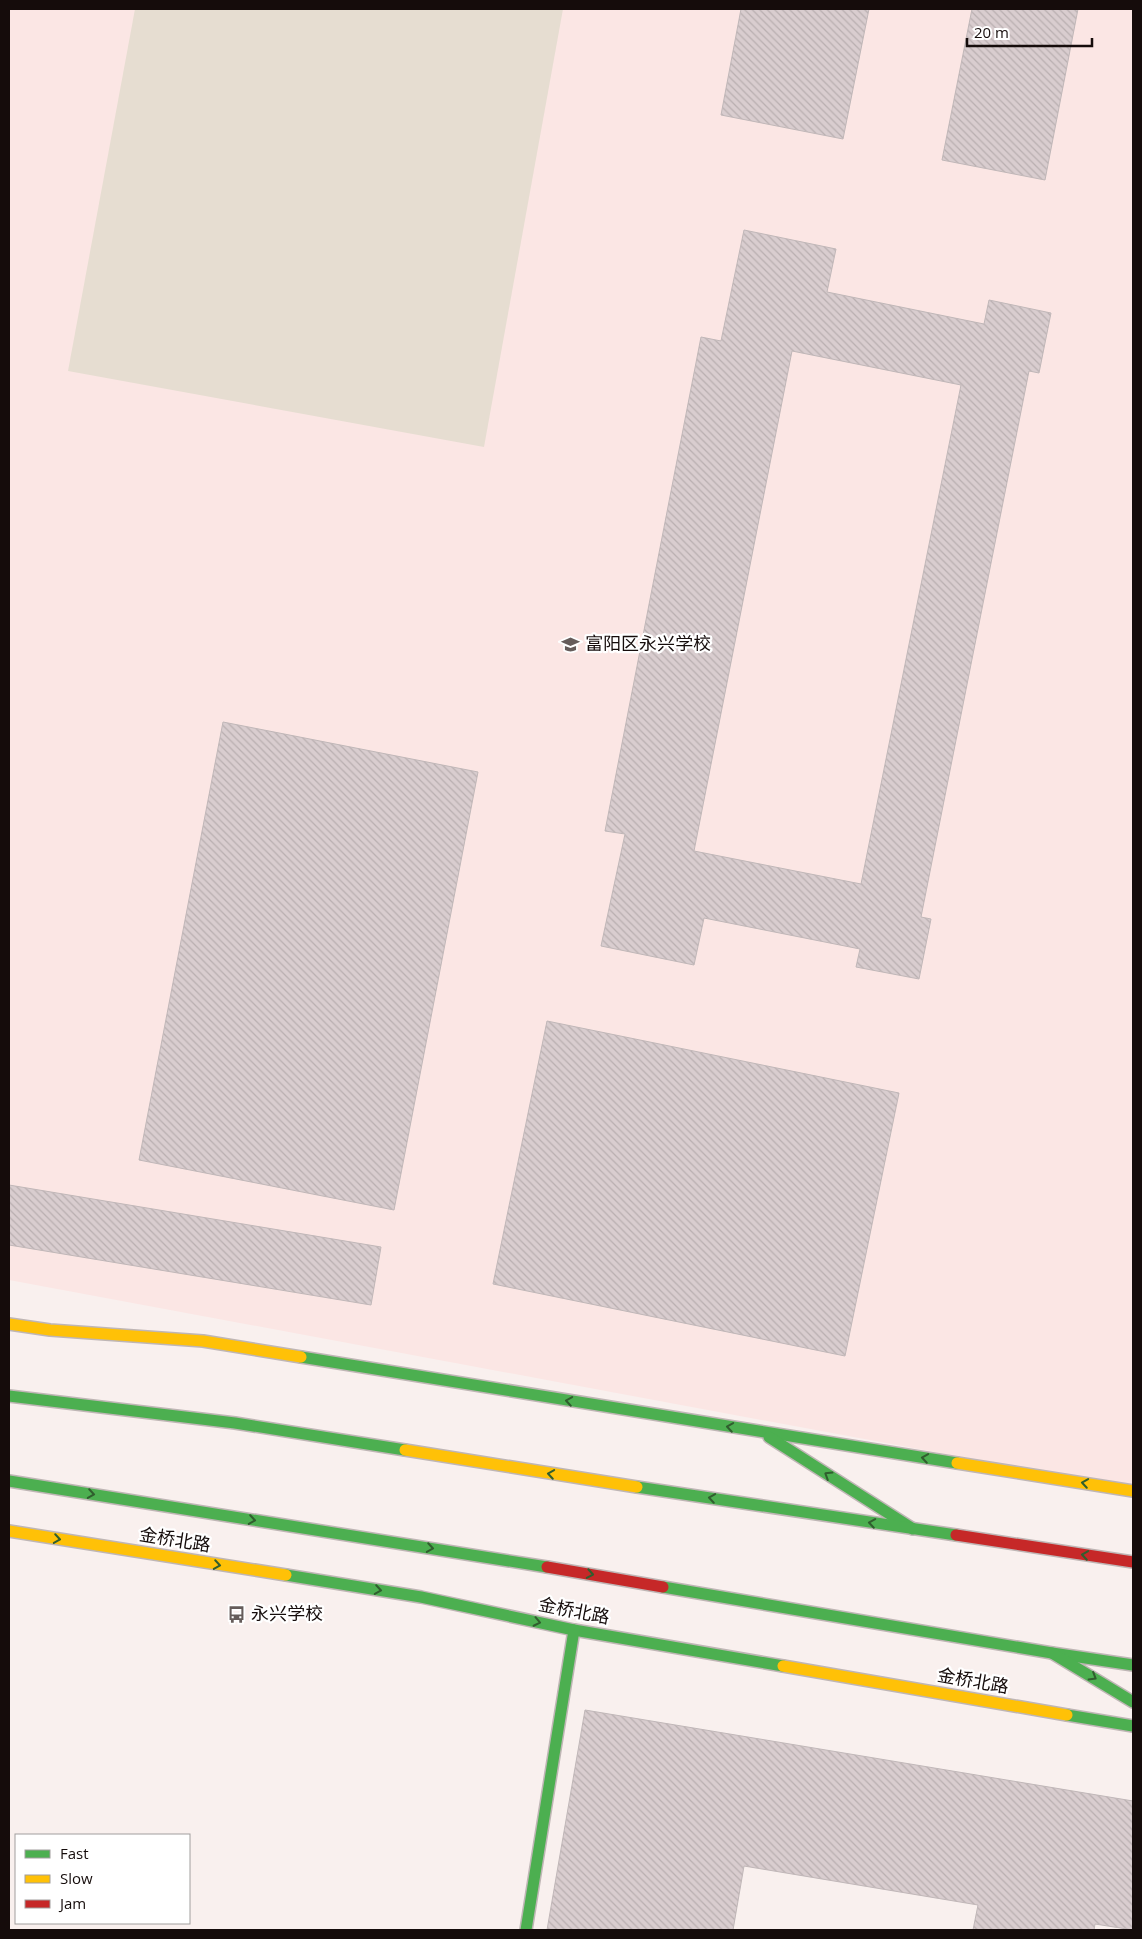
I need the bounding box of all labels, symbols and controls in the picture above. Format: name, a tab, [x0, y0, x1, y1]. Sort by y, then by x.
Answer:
scale bar	[967, 15, 1092, 47]
text: 20 m	[974, 22, 1009, 42]
place label: 富阳区永兴学校	[585, 631, 711, 655]
school or university icon: 富阳区永兴学校	[561, 634, 581, 654]
one-way arrow	[565, 1396, 574, 1406]
one-way arrow	[725, 1422, 734, 1432]
one-way arrow	[920, 1453, 929, 1463]
one-way arrow	[547, 1469, 555, 1479]
one-way arrow	[824, 1471, 833, 1481]
one-way arrow	[1081, 1479, 1089, 1489]
one-way arrow	[88, 1488, 96, 1499]
one-way arrow	[707, 1494, 716, 1504]
one-way arrow	[248, 1514, 256, 1524]
one-way arrow	[868, 1518, 877, 1528]
street label: 金桥北路	[138, 1522, 213, 1556]
one-way arrow	[52, 1533, 61, 1543]
one-way arrow	[425, 1543, 434, 1553]
one-way arrow	[1081, 1550, 1089, 1560]
one-way arrow	[213, 1559, 222, 1569]
one-way arrow	[586, 1569, 594, 1579]
one-way arrow	[373, 1585, 382, 1595]
street label: 金桥北路	[537, 1591, 612, 1629]
place label: 永兴学校	[251, 1601, 323, 1625]
bus stop icon: 永兴学校	[227, 1604, 247, 1624]
one-way arrow	[533, 1616, 542, 1627]
street label: 金桥北路	[936, 1662, 1011, 1698]
one-way arrow	[1087, 1671, 1096, 1681]
legend	[15, 1834, 190, 1924]
text: Fast	[60, 1843, 89, 1863]
text: Slow	[60, 1868, 93, 1888]
text: Jam	[58, 1893, 86, 1913]

